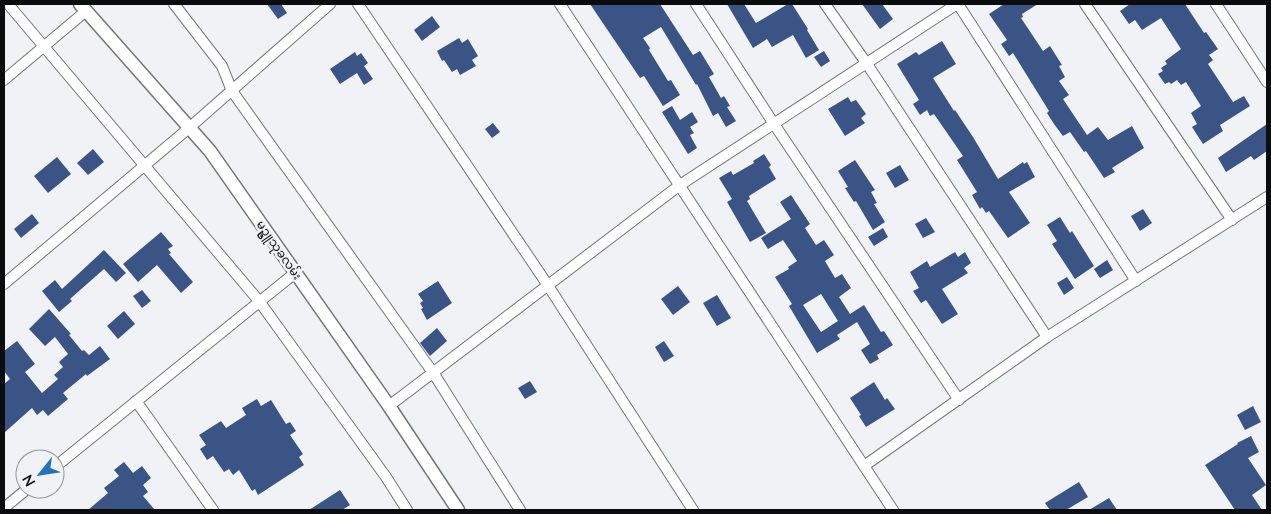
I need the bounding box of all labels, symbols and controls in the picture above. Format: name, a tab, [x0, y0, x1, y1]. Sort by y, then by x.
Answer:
street label: မဥ္ဇူသုခလမ်း	[251, 217, 306, 284]
north arrow	[15, 449, 65, 499]
text: N	[18, 472, 38, 490]

